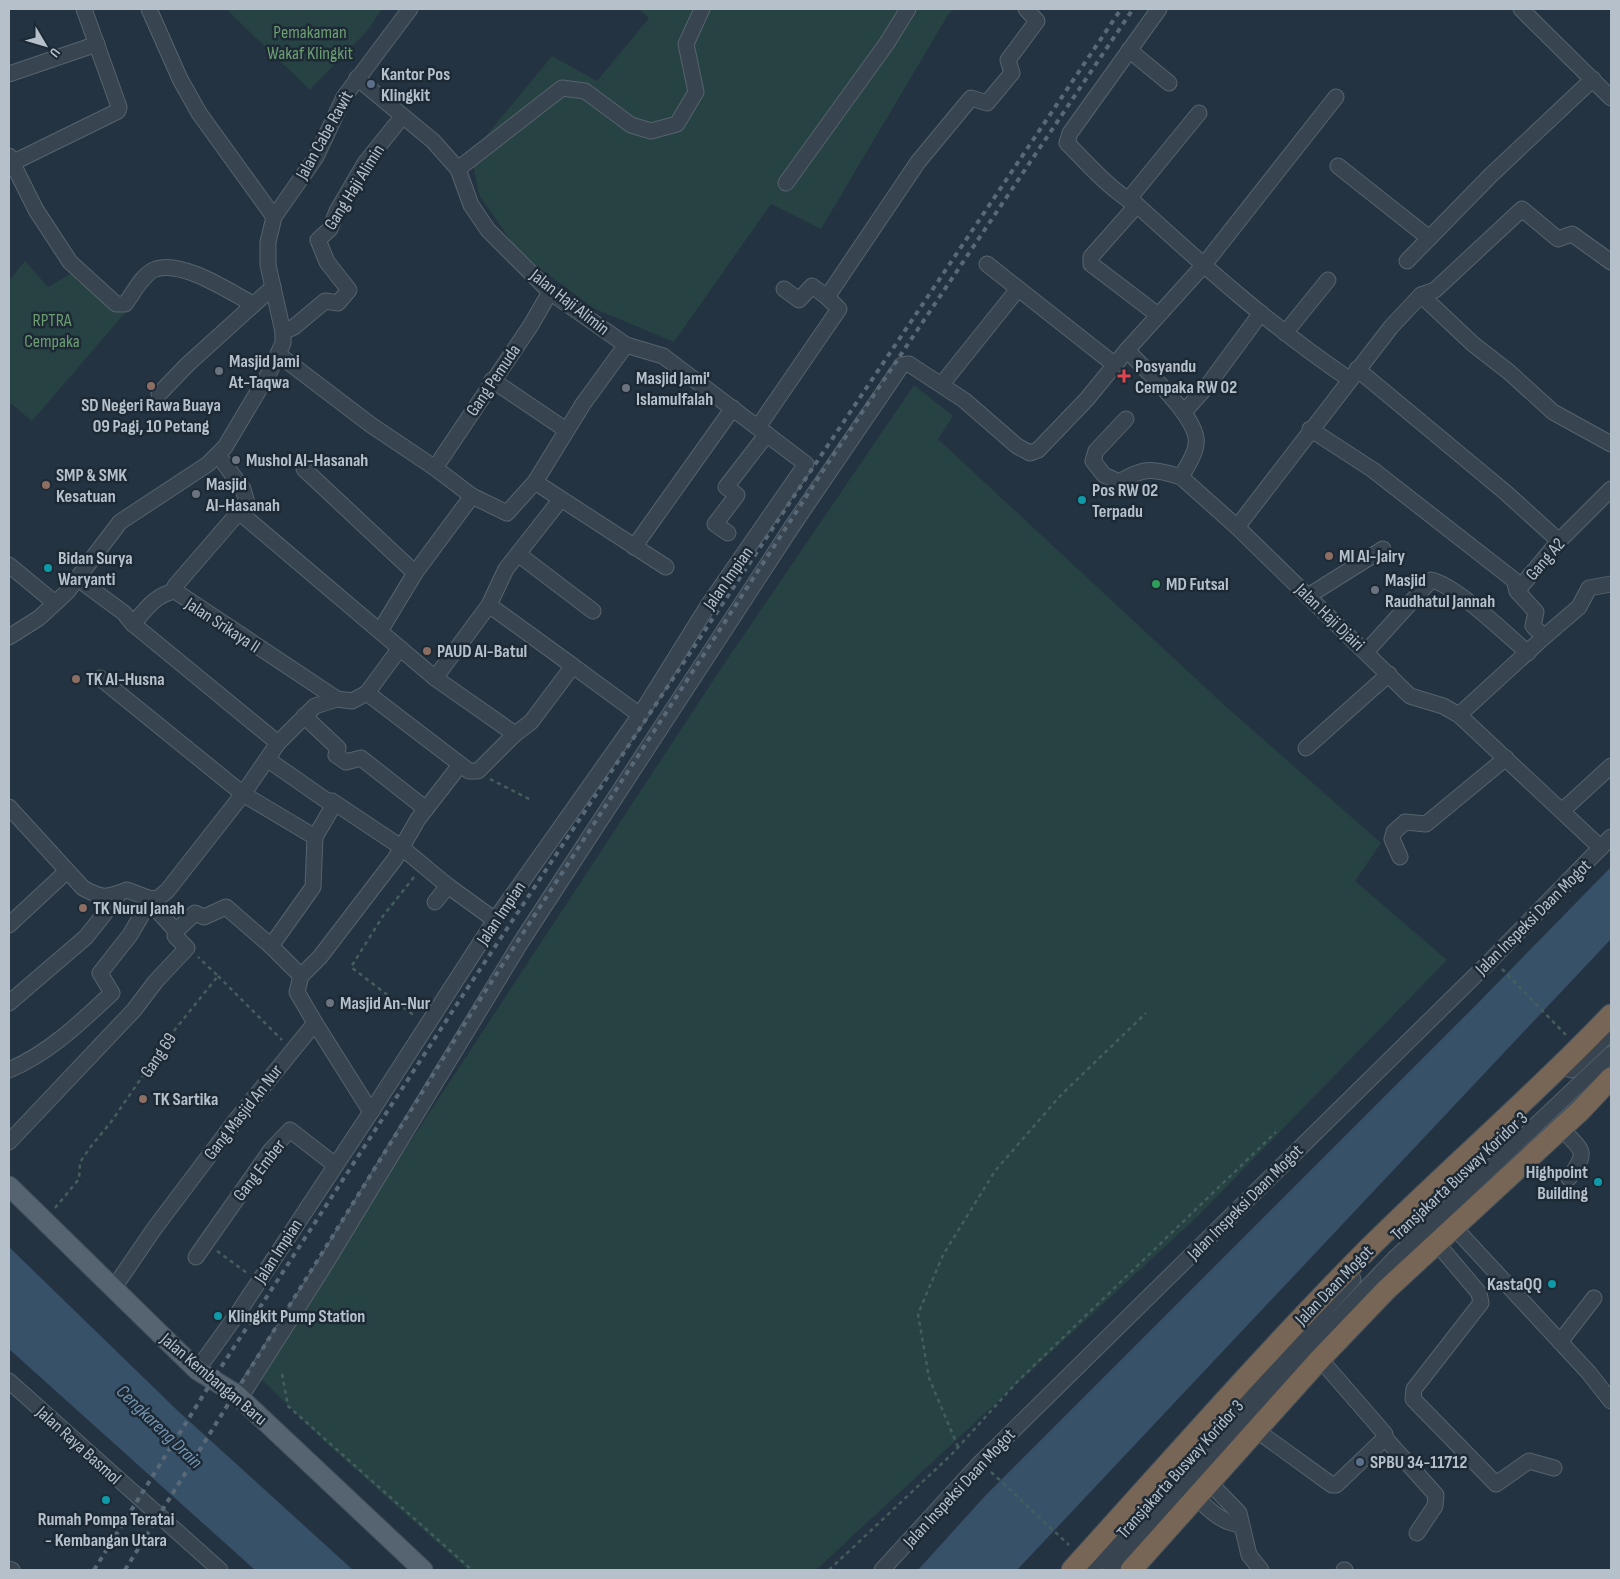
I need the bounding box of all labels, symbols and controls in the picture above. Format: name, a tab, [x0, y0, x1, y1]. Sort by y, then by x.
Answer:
north arrow	[20, 20, 70, 70]
park label: Pemakaman Wakaf Klingkit	[267, 22, 353, 64]
text: U	[46, 45, 64, 61]
place label: Kantor Pos Klingkit	[381, 64, 450, 106]
marker: Kantor Pos Klingkit	[365, 78, 377, 90]
street label: Jalan Cabe Rawit	[291, 87, 358, 184]
street label: Gang Haji Alimin	[320, 141, 389, 234]
street label: Jalan Haji Alimin	[525, 264, 613, 340]
park label: RPTRA Cempaka	[24, 310, 80, 352]
street label: Gang Pemuda	[462, 340, 525, 420]
place label: Masjid Jami At-Taqwa	[228, 351, 300, 393]
place label: Posyandu Cempaka RW 02	[1135, 356, 1237, 398]
marker: Masjid Jami At-Taqwa	[213, 365, 225, 377]
place label: Masjid Jami' Islamulfalah	[636, 368, 713, 410]
marker: Posyandu Cempaka RW 02	[1117, 369, 1131, 383]
marker: SD Negeri Rawa Buaya 09 Pagi, 10 Petang	[145, 380, 157, 392]
marker: Masjid Jami' Islamulfalah	[620, 382, 632, 394]
place label: SD Negeri Rawa Buaya 09 Pagi, 10 Petang	[81, 395, 221, 437]
place label: Mushol Al-Hasanah	[246, 450, 368, 471]
marker: Mushol Al-Hasanah	[230, 454, 242, 466]
place label: SMP & SMK Kesatuan	[56, 465, 127, 507]
place label: Masjid Al-Hasanah	[205, 474, 280, 516]
marker: SMP & SMK Kesatuan	[40, 479, 52, 491]
place label: Pos RW 02 Terpadu	[1092, 480, 1158, 522]
marker: Masjid Al-Hasanah	[190, 488, 202, 500]
marker: Pos RW 02 Terpadu	[1076, 494, 1088, 506]
street label: Gang A2	[1521, 534, 1569, 585]
street label: Jalan Impian	[699, 543, 758, 615]
place label: MI Al-Jairy	[1339, 546, 1406, 567]
place label: Bidan Surya Waryanti	[58, 548, 133, 590]
marker: MI Al-Jairy	[1323, 550, 1335, 562]
marker: Bidan Surya Waryanti	[42, 562, 54, 574]
place label: Masjid Raudhatul Jannah	[1385, 570, 1495, 612]
place label: MD Futsal	[1166, 574, 1229, 595]
marker: MD Futsal	[1150, 578, 1162, 590]
street label: Jalan Haji Djairi	[1290, 579, 1369, 655]
marker: Masjid Raudhatul Jannah	[1369, 584, 1381, 596]
street label: Jalan Srikaya II	[180, 593, 264, 657]
place label: PAUD Al-Batul	[437, 641, 527, 662]
marker: PAUD Al-Batul	[421, 645, 433, 657]
place label: TK Al-Husna	[86, 669, 165, 690]
marker: TK Al-Husna	[70, 673, 82, 685]
street label: Jalan Inspeksi Daan Mogot	[1471, 855, 1596, 980]
street label: Jalan Impian	[472, 878, 530, 950]
place label: TK Nurul Janah	[93, 898, 185, 919]
marker: TK Nurul Janah	[77, 902, 89, 914]
place label: Masjid An-Nur	[340, 993, 431, 1014]
marker: Masjid An-Nur	[324, 997, 336, 1009]
street label: Gang 69	[136, 1029, 181, 1082]
street label: Gang Masjid An Nur	[200, 1061, 287, 1164]
place label: TK Sartika	[153, 1089, 218, 1110]
marker: TK Sartika	[137, 1093, 149, 1105]
street label: Transjakarta Busway Koridor 3	[1387, 1108, 1532, 1245]
street label: Gang Ember	[229, 1135, 290, 1205]
street label: Jalan Inspeksi Daan Mogot	[1183, 1140, 1308, 1265]
place label: Highpoint Building	[1526, 1162, 1588, 1204]
marker: Highpoint Building	[1592, 1176, 1604, 1188]
street label: Jalan Impian	[249, 1215, 307, 1288]
street label: Jalan Daan Mogot	[1290, 1241, 1378, 1330]
place label: KastaQQ	[1487, 1274, 1542, 1295]
marker: KastaQQ	[1546, 1278, 1558, 1290]
place label: Klingkit Pump Station	[228, 1306, 365, 1327]
marker: Klingkit Pump Station	[212, 1310, 224, 1322]
street label: Jalan Kembangan Baru	[155, 1328, 271, 1430]
water label: Cengkareng Drain	[111, 1380, 207, 1474]
street label: Transjakarta Busway Koridor 3	[1113, 1396, 1248, 1543]
street label: Jalan Raya Basmol	[31, 1401, 125, 1489]
street label: Jalan Inspeksi Daan Mogot	[898, 1424, 1020, 1553]
place label: SPBU 34-11712	[1370, 1452, 1467, 1473]
marker: SPBU 34-11712	[1354, 1456, 1366, 1468]
marker: Rumah Pompa Teratai - Kembangan Utara	[100, 1494, 112, 1506]
place label: Rumah Pompa Teratai - Kembangan Utara	[38, 1509, 174, 1551]

